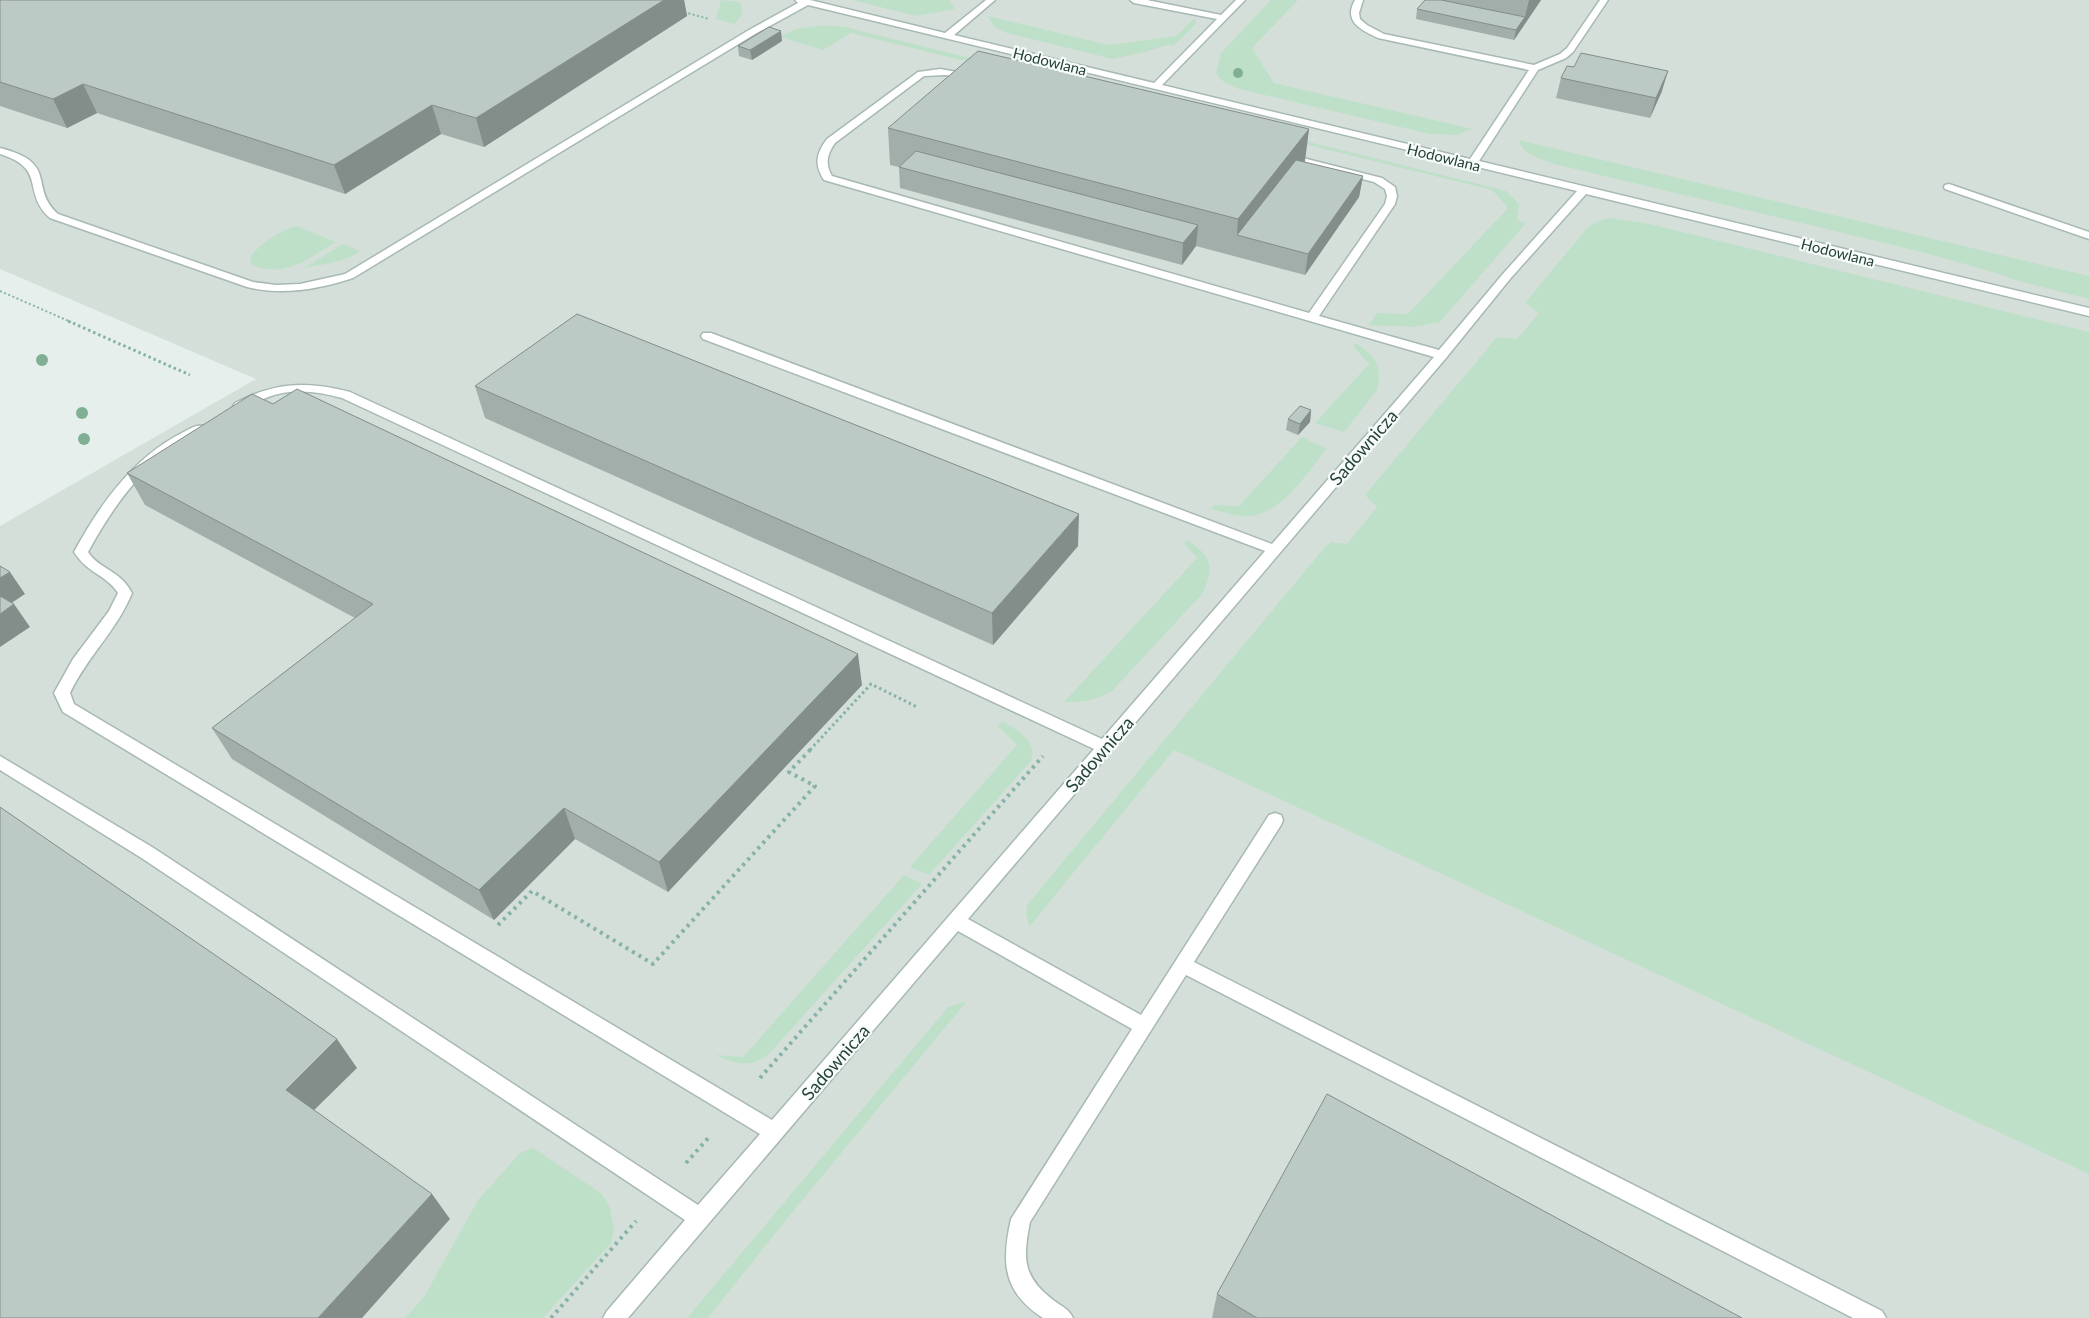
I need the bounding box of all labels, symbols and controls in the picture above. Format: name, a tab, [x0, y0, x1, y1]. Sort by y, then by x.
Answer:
street label: Hodowlana	[1011, 43, 1089, 79]
street label: Hodowlana	[1405, 139, 1483, 175]
street label: Hodowlana	[1799, 234, 1877, 270]
street label: Sadownicza	[1324, 405, 1402, 489]
street label: Sadownicza	[1060, 712, 1138, 796]
street label: Sadownicza	[796, 1020, 874, 1104]

